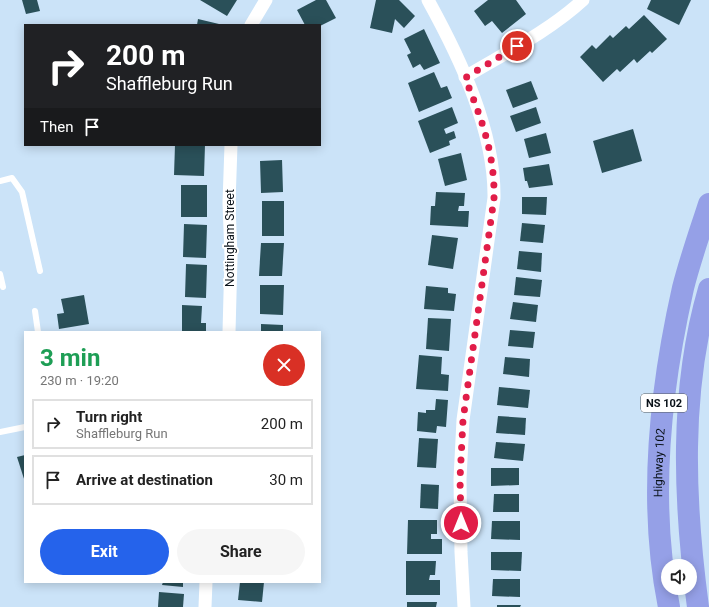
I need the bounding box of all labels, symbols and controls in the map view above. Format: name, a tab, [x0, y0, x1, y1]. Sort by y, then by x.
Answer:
pin	[500, 29, 534, 63]
icon: arrive	[506, 35, 528, 57]
text: 200 m	[106, 39, 185, 72]
icon: right	[40, 40, 92, 92]
text: Shaffleburg Run	[106, 73, 233, 94]
icon: arrive	[81, 116, 103, 138]
text: Then	[40, 118, 73, 136]
street label: Nottingham Street	[223, 189, 237, 287]
text: 3 min	[40, 344, 100, 372]
button: close	[263, 344, 305, 386]
text: 230 m · 19:20	[40, 373, 119, 388]
road number: NS 102	[641, 394, 687, 412]
text: Turn right	[76, 408, 142, 426]
icon: right	[42, 413, 64, 435]
text: 200 m	[261, 415, 303, 433]
text: Shaffleburg Run	[76, 426, 168, 441]
street label: Highway 102	[651, 427, 668, 497]
icon: arrive	[42, 469, 64, 491]
text: Arrive at destination	[76, 471, 213, 489]
text: 30 m	[269, 471, 303, 489]
position arrow	[440, 502, 482, 544]
button: Exit	[40, 529, 169, 575]
button: Share	[177, 529, 305, 575]
map controls	[661, 559, 697, 595]
button: sound	[661, 559, 697, 595]

